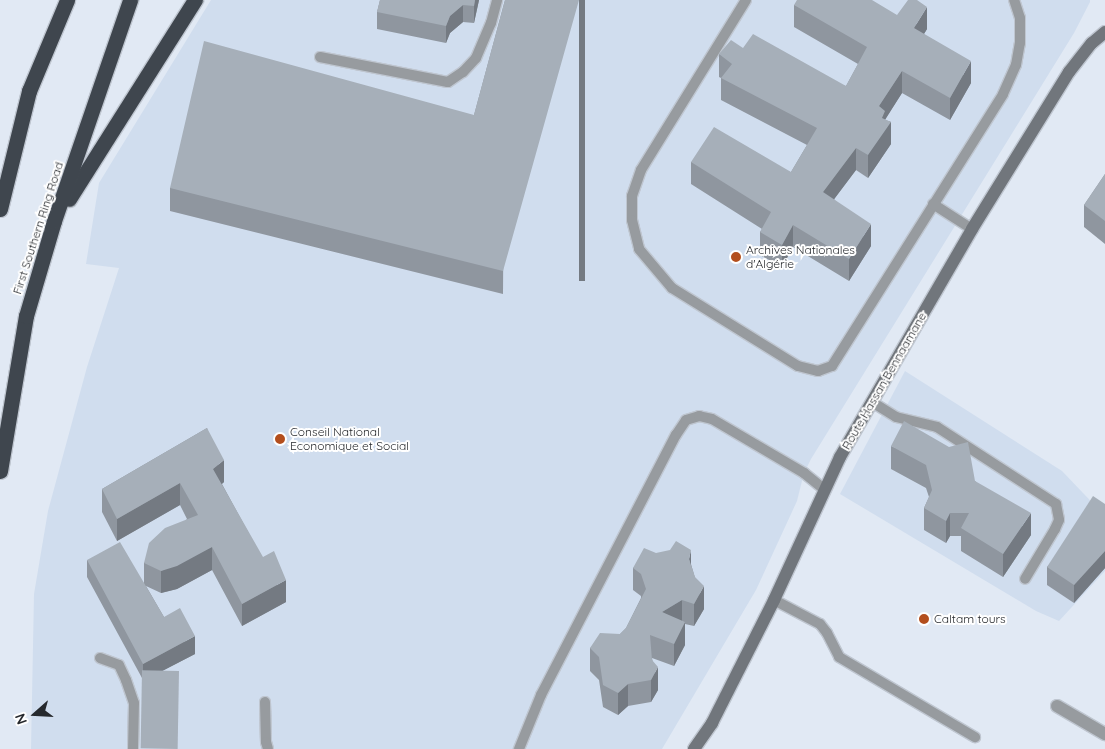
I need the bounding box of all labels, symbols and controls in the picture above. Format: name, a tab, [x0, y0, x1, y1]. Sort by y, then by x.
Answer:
street label: First Southern Ring Road	[10, 160, 66, 296]
place label: Archives Nationales d'Algérie	[746, 243, 855, 271]
marker: Archives Nationales d'Algérie	[730, 251, 742, 263]
street label: Route Hassan Bennaamane	[839, 310, 929, 452]
place label: Conseil National Economique et Social	[290, 425, 409, 453]
marker: Conseil National Economique et Social	[274, 433, 286, 445]
place label: Caltam tours	[934, 612, 1006, 626]
marker: Caltam tours	[918, 613, 930, 625]
north arrow	[10, 689, 60, 739]
text: N	[11, 711, 31, 727]

